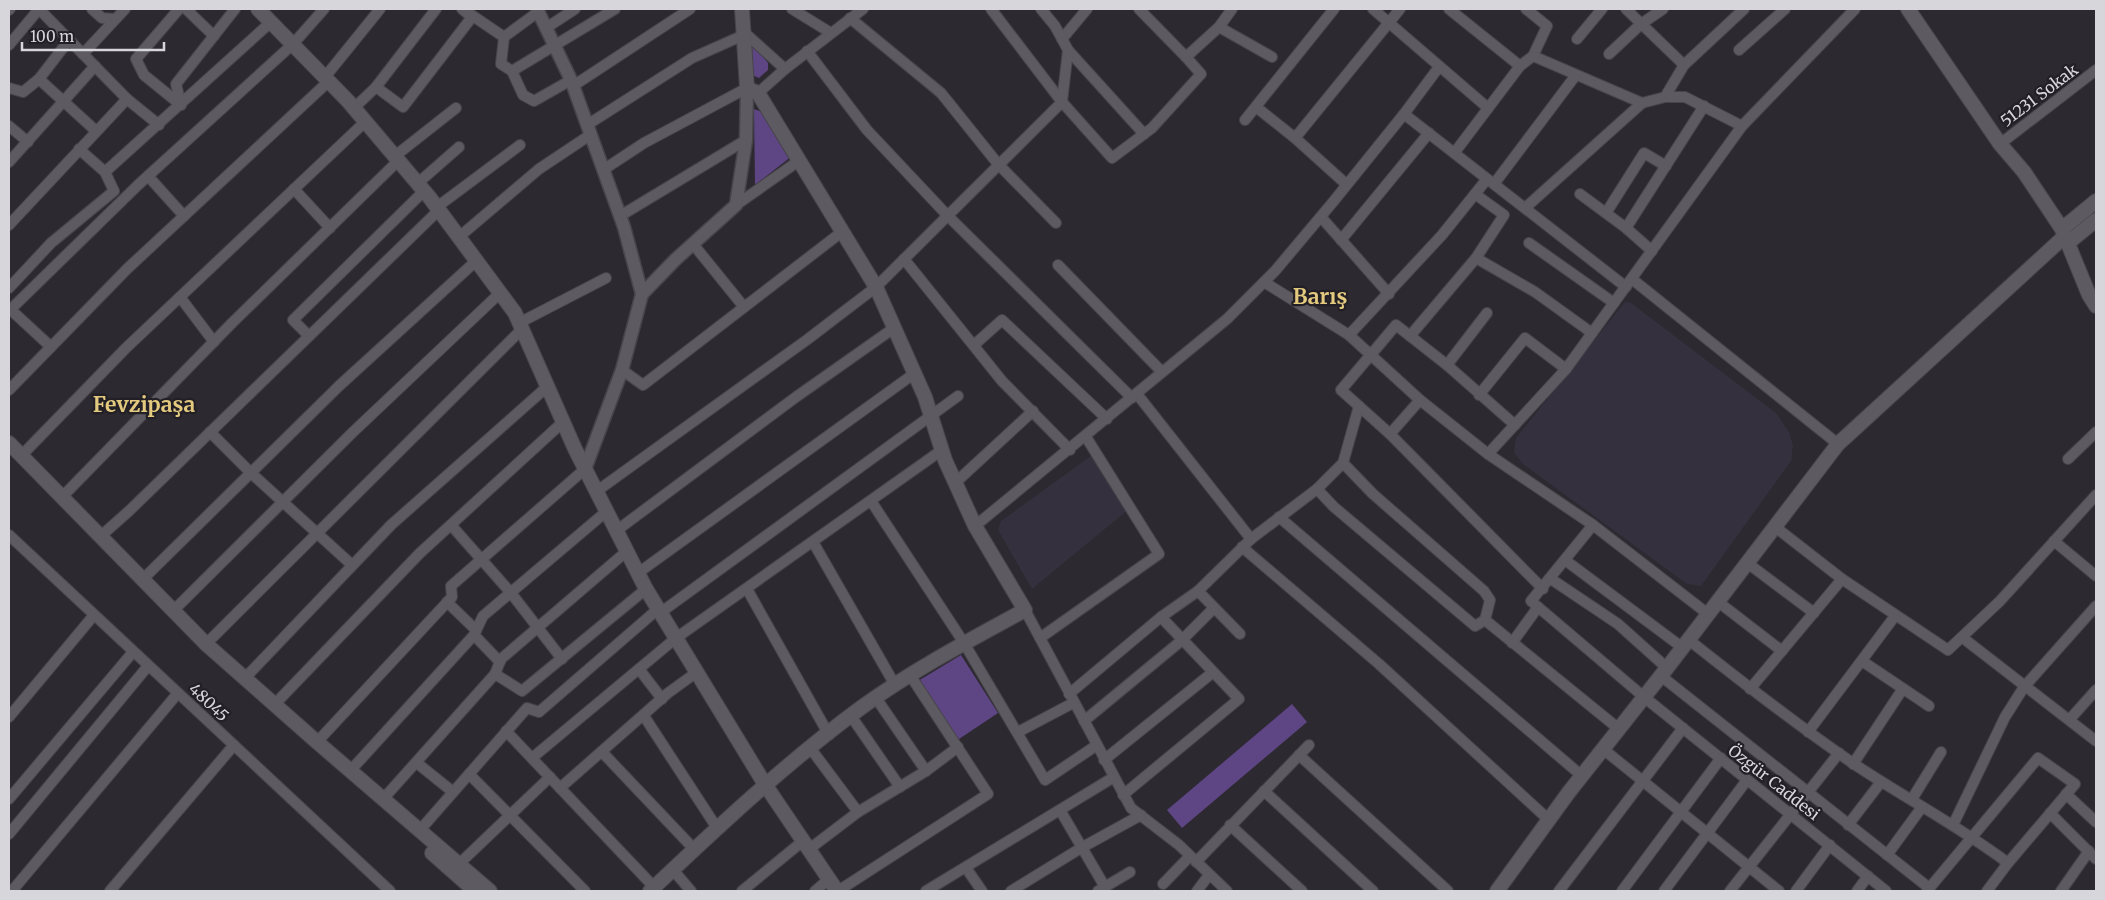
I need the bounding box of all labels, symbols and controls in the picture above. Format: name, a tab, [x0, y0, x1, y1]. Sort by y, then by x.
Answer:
scale bar	[22, 20, 165, 52]
text: 100 m	[30, 27, 74, 46]
street label: 51231 Sokak	[1996, 59, 2082, 131]
district label: Barış	[1293, 283, 1347, 310]
district label: Fevzipaşa	[93, 391, 195, 418]
street label: 48045	[185, 679, 233, 725]
street label: Özgür Caddesi	[1724, 740, 1824, 824]

